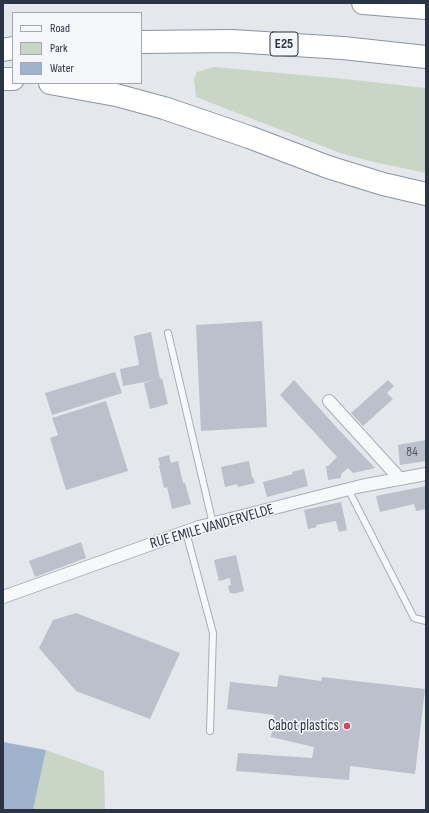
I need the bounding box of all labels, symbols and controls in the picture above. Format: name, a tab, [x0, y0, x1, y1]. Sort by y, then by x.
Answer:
legend	[12, 12, 142, 84]
text: Road	[50, 21, 70, 36]
road number: E25	[270, 32, 298, 56]
text: Park	[50, 41, 68, 56]
text: Water	[50, 61, 74, 76]
house number: 84	[406, 445, 418, 461]
street label: RUE EMILE VANDERVELDE	[148, 501, 276, 553]
place label: Cabot plastics	[268, 717, 339, 735]
marker: Cabot plastics	[342, 721, 352, 731]

